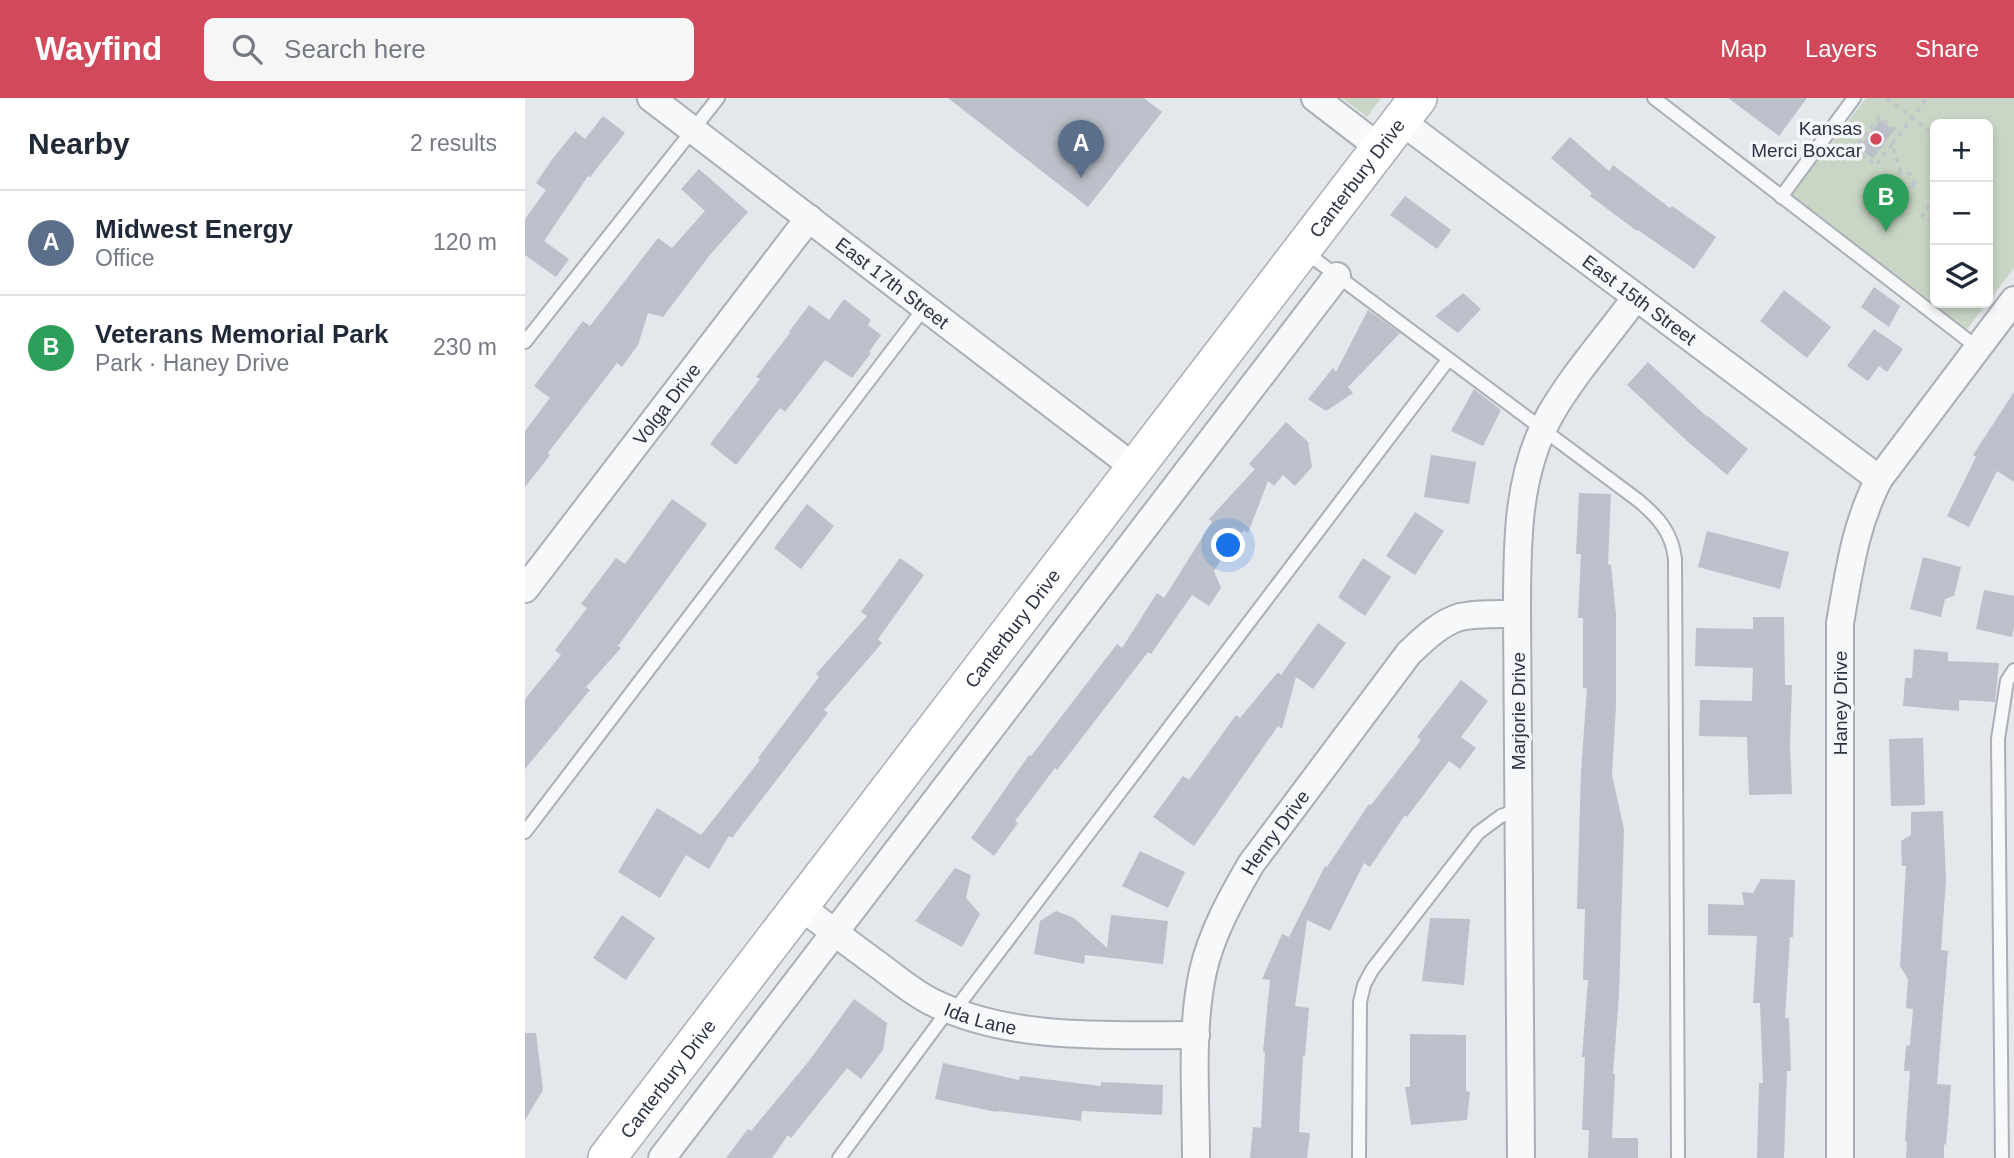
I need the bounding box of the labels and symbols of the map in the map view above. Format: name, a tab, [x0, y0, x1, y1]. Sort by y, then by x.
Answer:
street label: Canterbury Drive	[1305, 114, 1409, 241]
place label: Kansas Merci Boxcar	[1751, 118, 1863, 161]
pin: A	[1058, 120, 1104, 178]
marker: Kansas Merci Boxcar	[1868, 131, 1884, 147]
pin: B	[1863, 174, 1909, 232]
street label: East 17th Street	[832, 233, 954, 333]
street label: East 15th Street	[1579, 250, 1701, 349]
street label: Volga Drive	[629, 359, 705, 449]
your location	[1211, 528, 1245, 562]
street label: Canterbury Drive	[960, 565, 1064, 692]
street label: Haney Drive	[1830, 651, 1851, 755]
street label: Marjorie Drive	[1508, 652, 1529, 770]
street label: Henry Drive	[1237, 786, 1313, 878]
street label: Ida Lane	[941, 998, 1018, 1038]
street label: Canterbury Drive	[616, 1015, 720, 1142]

